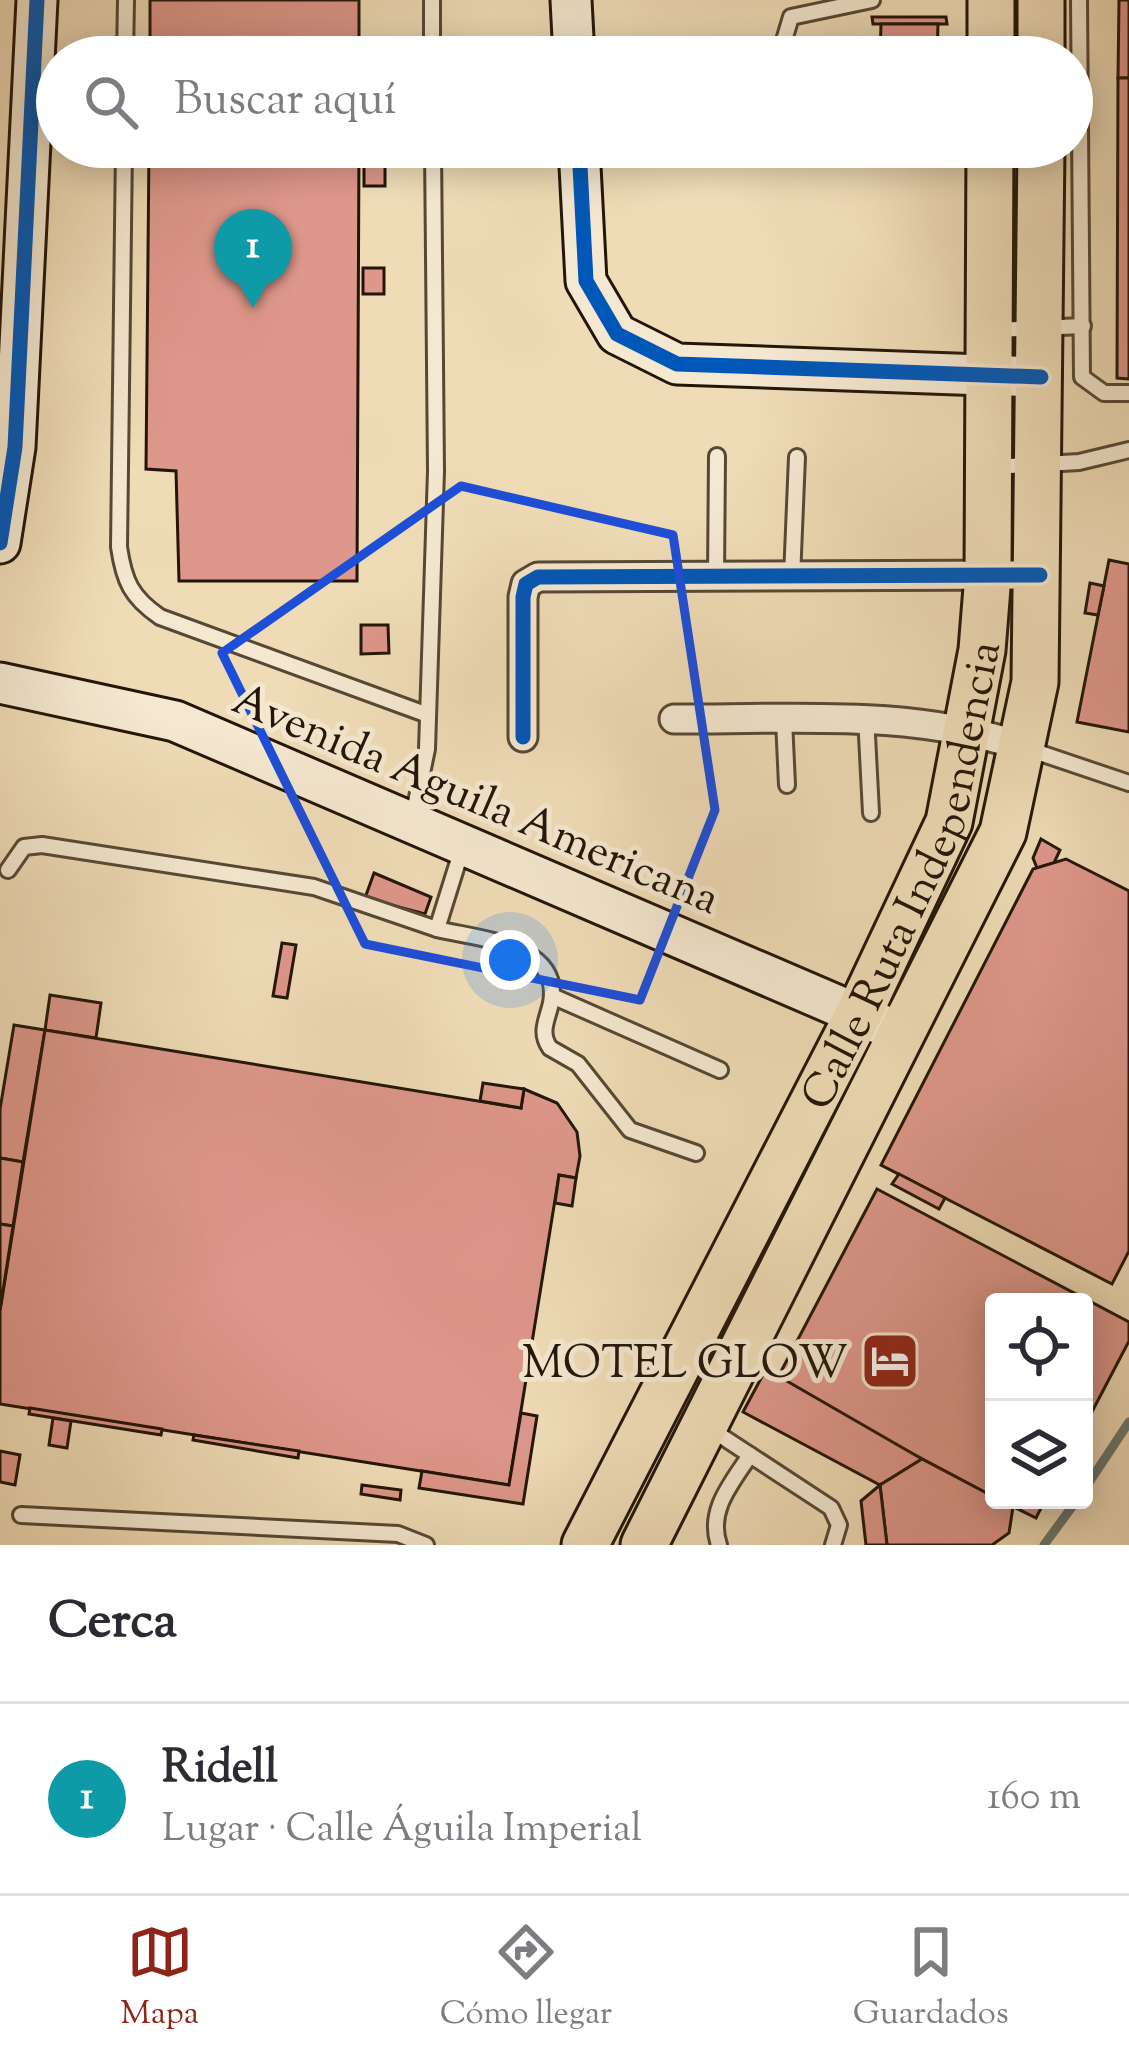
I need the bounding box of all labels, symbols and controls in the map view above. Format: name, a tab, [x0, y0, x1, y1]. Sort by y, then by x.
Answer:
search box	[36, 36, 1093, 168]
icon: search	[78, 69, 144, 135]
text: Buscar aquí	[174, 70, 396, 135]
pin: 1	[214, 209, 292, 308]
street label: Calle Ruta Independencia	[787, 636, 1021, 1123]
street label: Avenida Aguila Americana	[221, 670, 729, 934]
your location	[480, 930, 540, 990]
map controls	[985, 1293, 1093, 1509]
button: locate	[985, 1293, 1093, 1401]
hotel icon: MOTEL GLOW	[859, 1330, 921, 1392]
place label: MOTEL GLOW	[522, 1334, 848, 1399]
button: layers	[985, 1401, 1093, 1509]
text: Cerca	[48, 1587, 177, 1660]
text: Ridell	[162, 1738, 278, 1803]
text: 1	[80, 1771, 94, 1827]
text: 160 m	[987, 1771, 1081, 1827]
text: Lugar · Calle Águila Imperial	[162, 1803, 642, 1859]
tab: Mapa	[120, 1919, 199, 2039]
tab: Cómo llegar	[440, 1919, 612, 2039]
tab: Guardados	[853, 1919, 1009, 2039]

